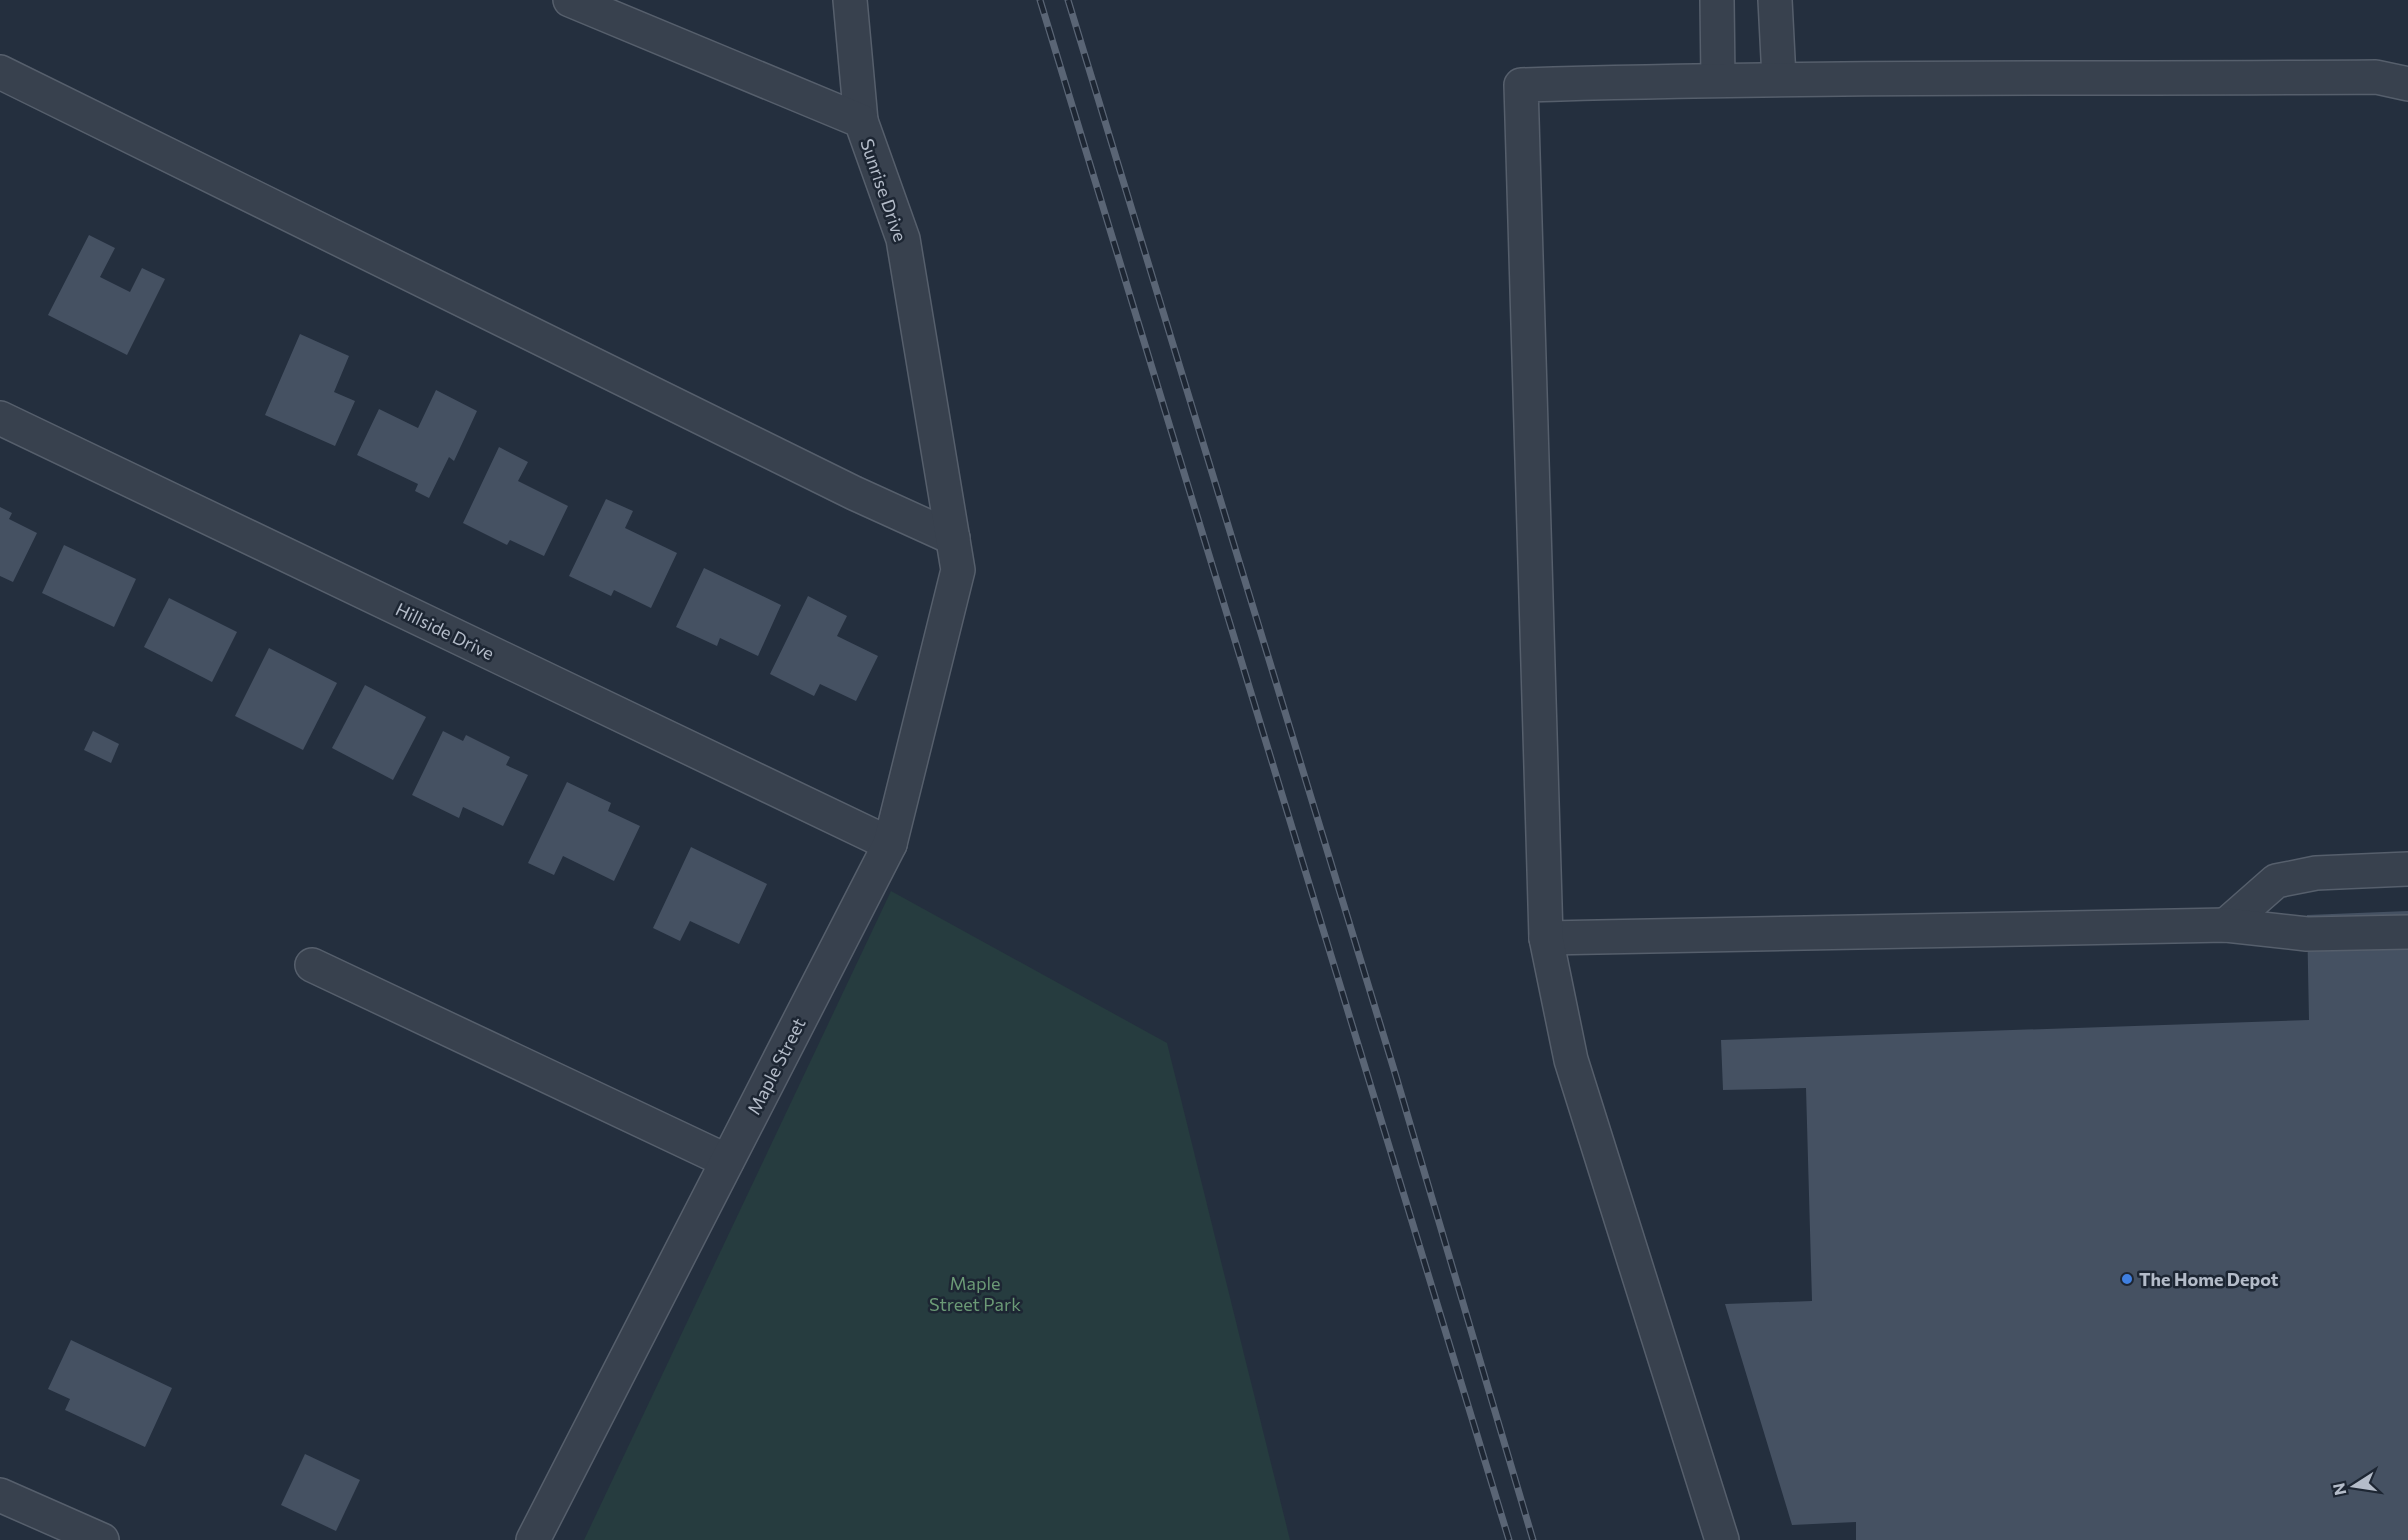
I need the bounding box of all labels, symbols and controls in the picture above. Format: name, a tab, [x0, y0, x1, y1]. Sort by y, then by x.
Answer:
street label: Sunrise Drive	[856, 136, 912, 244]
street label: Hillside Drive	[392, 598, 498, 664]
street label: Maple Street	[742, 1014, 810, 1118]
place label: The Home Depot	[2139, 1268, 2279, 1290]
park label: Maple Street Park	[929, 1272, 1021, 1315]
marker: The Home Depot	[2120, 1272, 2134, 1286]
north arrow	[2324, 1456, 2384, 1516]
text: N	[2328, 1481, 2349, 1497]

